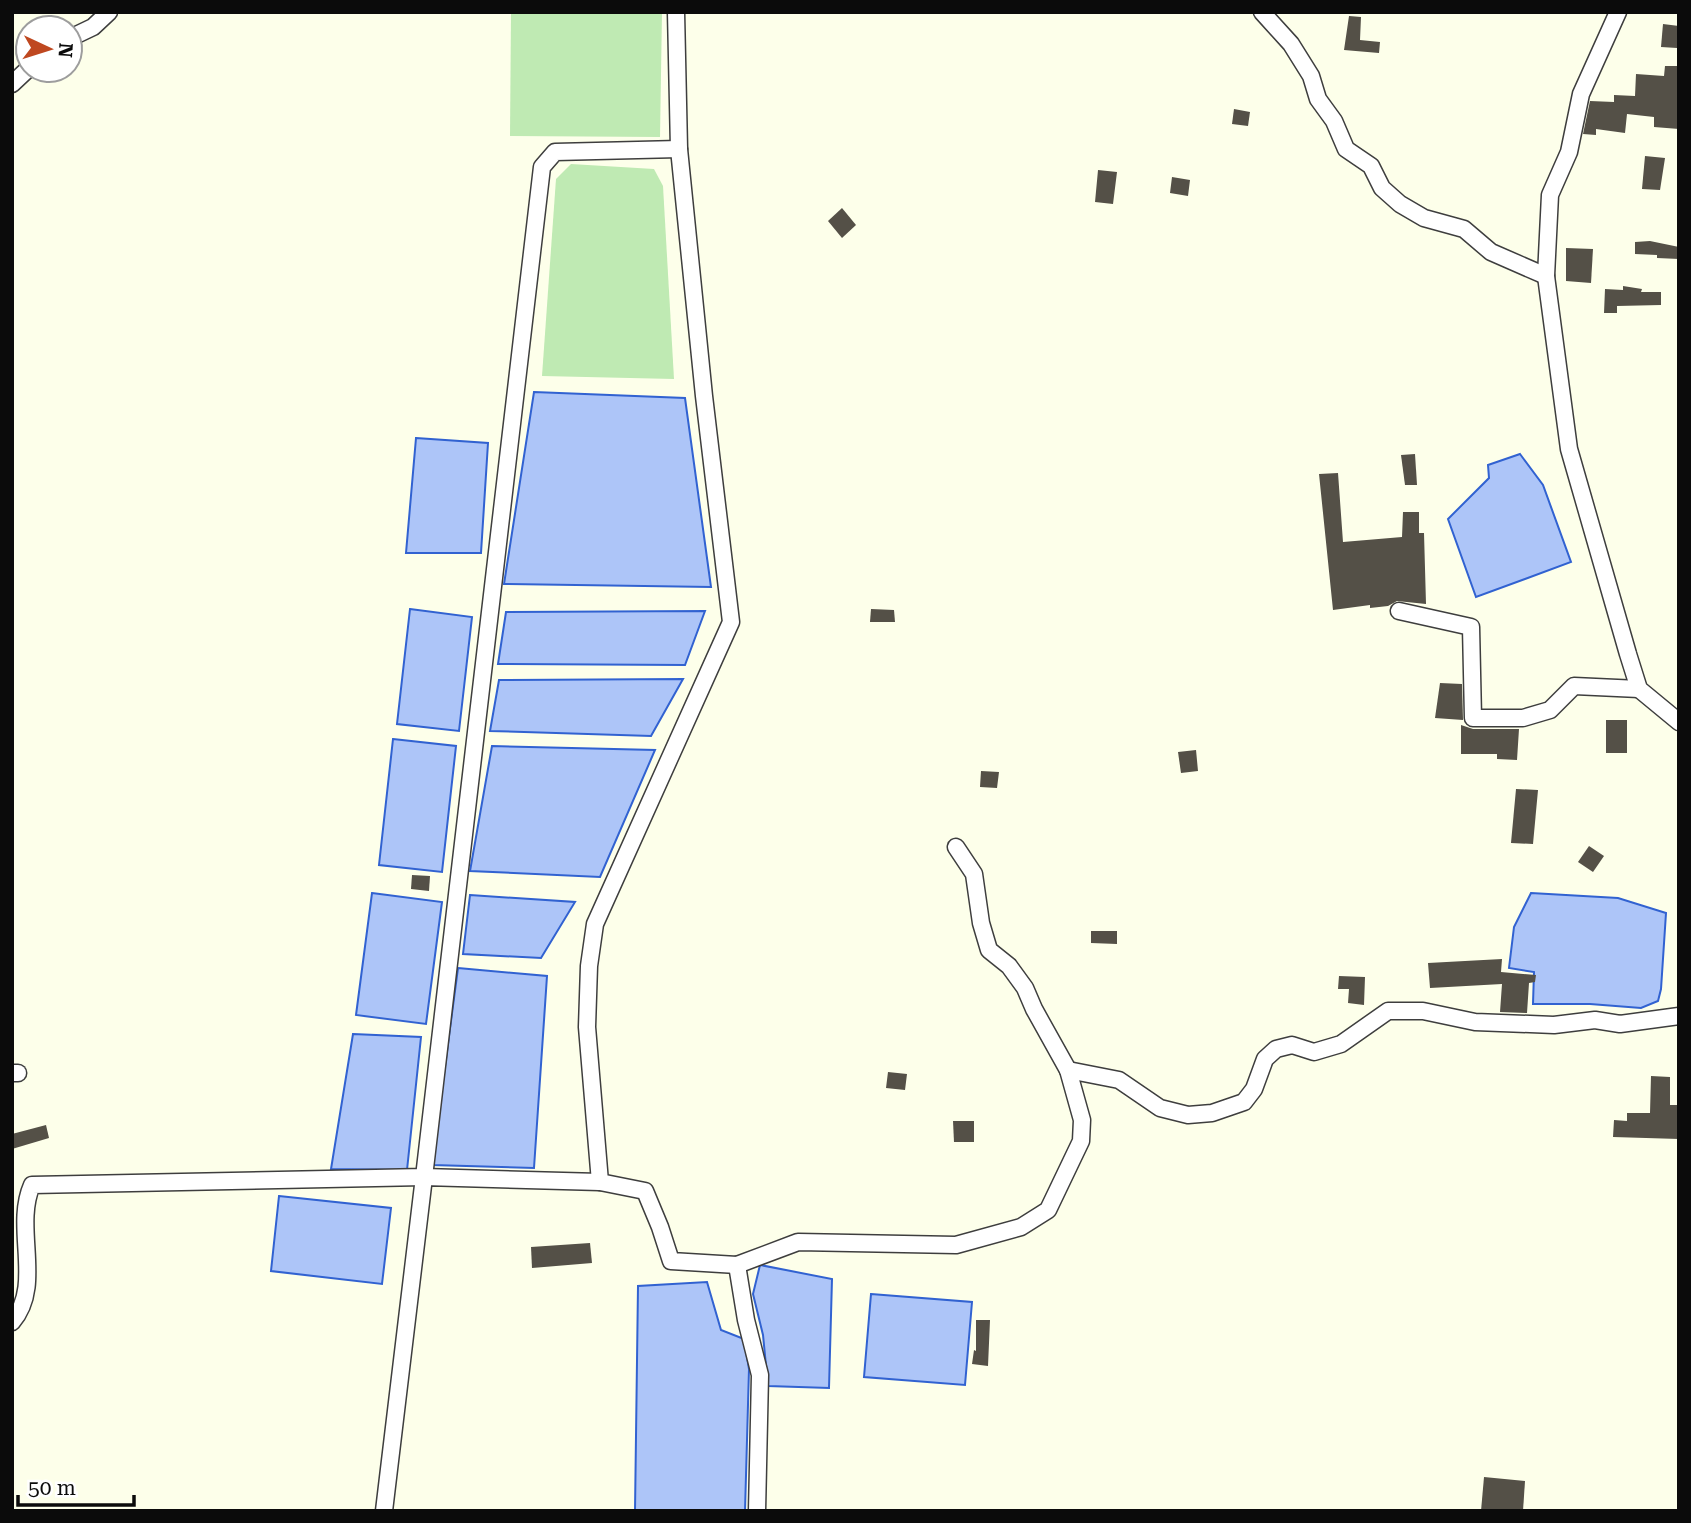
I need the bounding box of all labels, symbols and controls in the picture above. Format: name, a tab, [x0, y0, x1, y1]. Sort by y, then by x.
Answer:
north arrow	[14, 14, 84, 84]
text: N	[53, 42, 77, 59]
scale bar	[18, 1464, 133, 1508]
text: 50 m	[28, 1476, 76, 1500]

